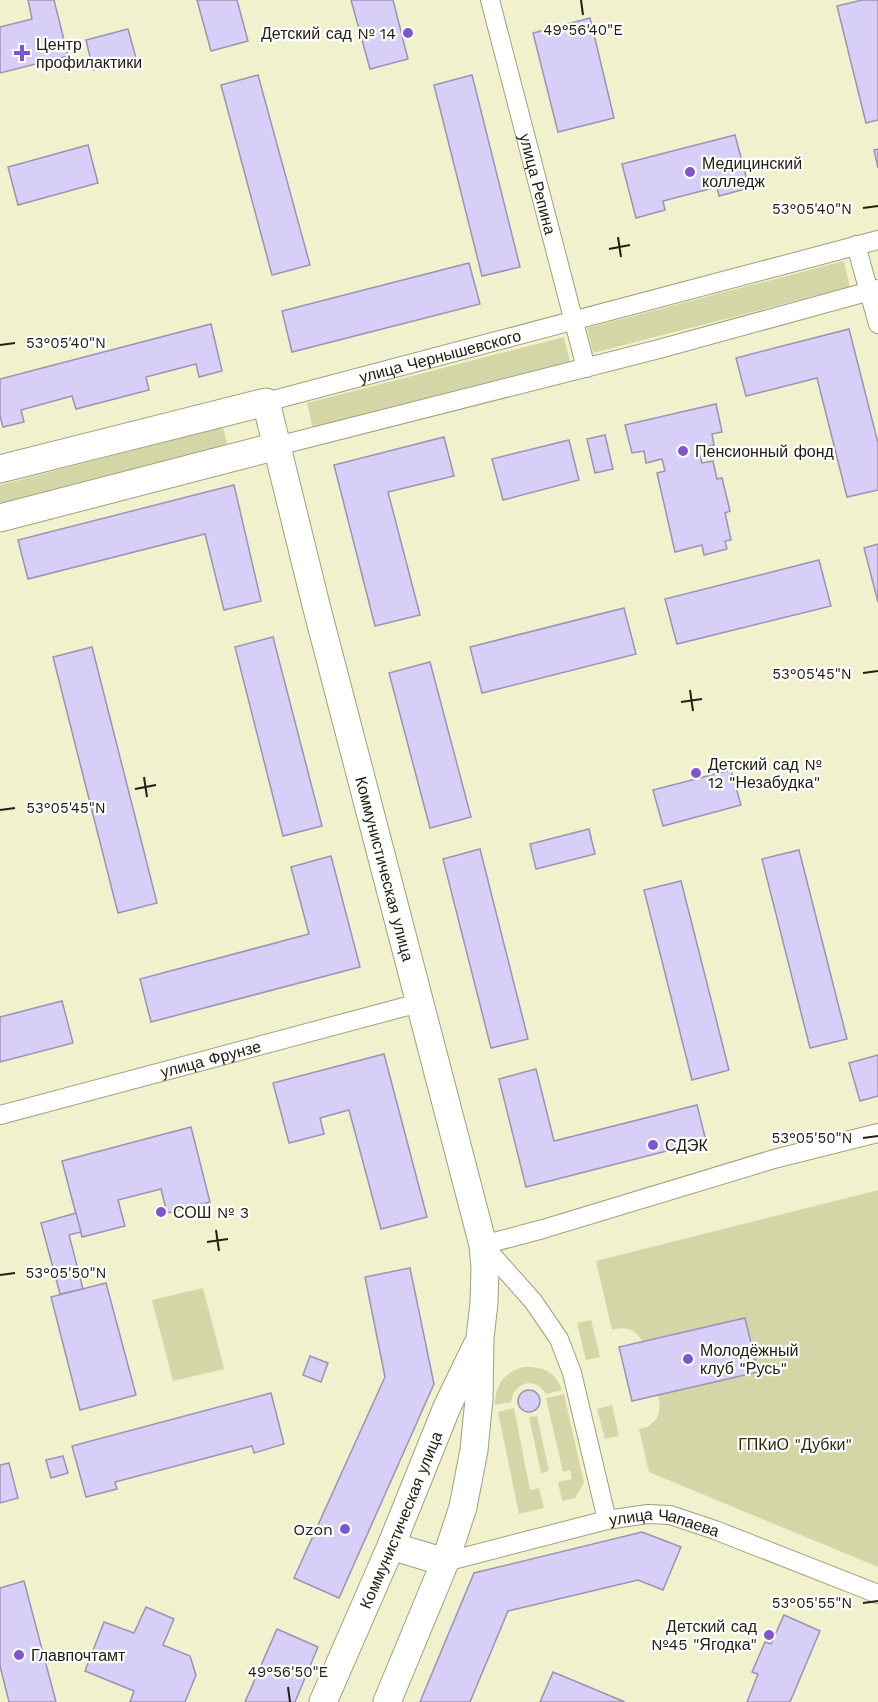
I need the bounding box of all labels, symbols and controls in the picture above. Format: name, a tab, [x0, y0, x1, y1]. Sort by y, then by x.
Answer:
text: 49°56'40"E	[543, 21, 623, 39]
place label: Детский сад № 14	[261, 24, 396, 43]
marker: Детский сад № 14	[401, 26, 415, 40]
place label: Центр профилактики	[36, 35, 142, 72]
marker: Центр профилактики	[13, 44, 31, 62]
street label: улица Репина	[516, 131, 560, 237]
place label: Медицинский колледж	[702, 154, 802, 191]
marker: Медицинский колледж	[683, 165, 697, 179]
text: 53°05'40"N	[772, 200, 852, 218]
street label: улица Чернышевского	[357, 325, 523, 386]
text: 53°05'40"N	[26, 334, 106, 352]
place label: Пенсионный фонд	[695, 442, 835, 461]
marker: Пенсионный фонд	[676, 444, 690, 458]
text: 53°05'45"N	[772, 665, 852, 683]
place label: Детский сад № 12 "Незабудка"	[708, 755, 822, 792]
marker: Детский сад № 12 "Незабудка"	[689, 766, 703, 780]
street label: Коммунистическая улица	[352, 774, 418, 963]
text: 53°05'45"N	[26, 799, 106, 817]
street label: улица Фрунзе	[158, 1036, 263, 1081]
text: 53°05'50"N	[771, 1129, 853, 1147]
place label: СДЭК	[665, 1136, 709, 1155]
marker: СДЭК	[646, 1138, 660, 1152]
place label: СОШ № 3	[173, 1203, 249, 1222]
marker: СОШ № 3	[154, 1205, 168, 1219]
text: 53°05'50"N	[25, 1264, 107, 1282]
place label: Молодёжный клуб "Русь"	[700, 1341, 798, 1378]
marker: Молодёжный клуб "Русь"	[681, 1352, 695, 1366]
street label: Коммунистическая улица	[355, 1428, 446, 1611]
park label: ГПКиО "Дубки"	[738, 1435, 852, 1454]
street label: улица Чапаева	[608, 1504, 722, 1540]
place label: Ozon	[293, 1520, 333, 1539]
marker: Ozon	[338, 1522, 352, 1536]
text: 53°05'55"N	[772, 1594, 852, 1612]
place label: Детский сад №45 "Ягодка"	[651, 1617, 758, 1654]
marker: Детский сад №45 "Ягодка"	[762, 1628, 776, 1642]
place label: Главпочтамт	[31, 1646, 126, 1665]
marker: Главпочтамт	[12, 1648, 26, 1662]
text: 49°56'50"E	[248, 1663, 328, 1681]

